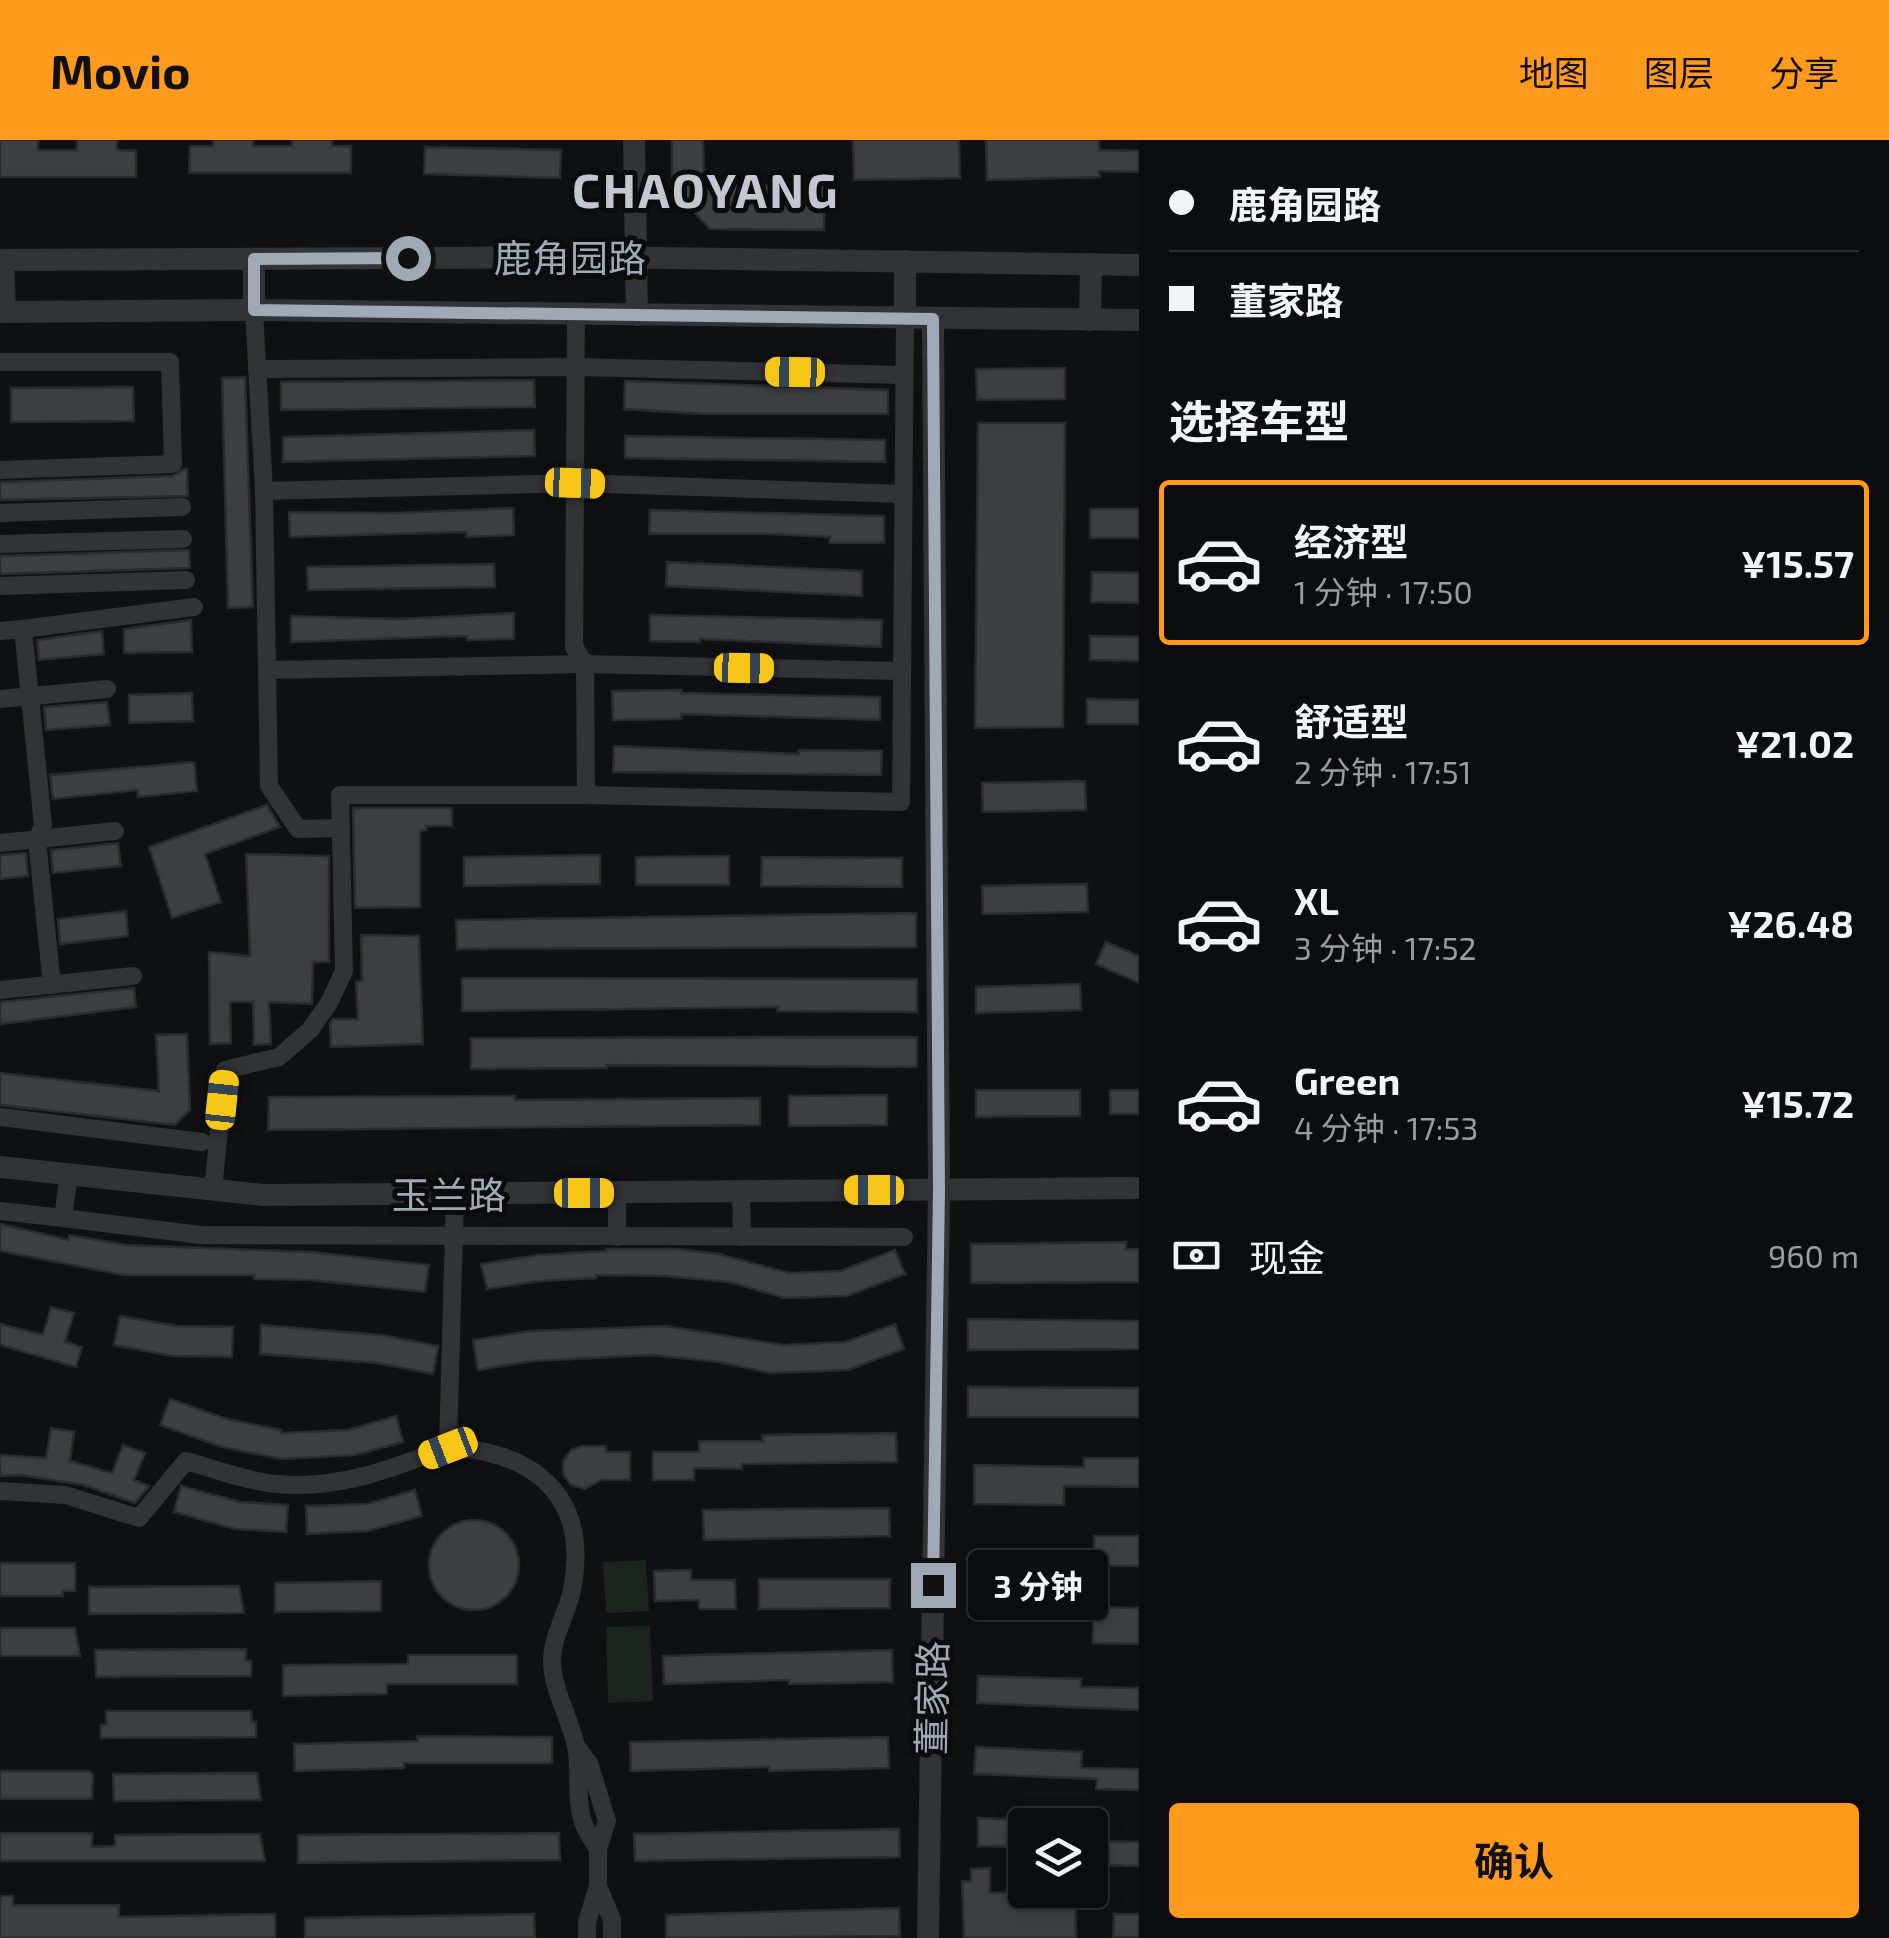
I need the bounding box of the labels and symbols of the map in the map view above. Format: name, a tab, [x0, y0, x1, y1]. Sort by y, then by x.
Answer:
district label: CHAOYANG	[572, 160, 840, 218]
street label: 鹿角园路	[494, 234, 646, 280]
route start	[386, 236, 431, 281]
car	[765, 356, 825, 388]
car	[544, 467, 606, 499]
car	[714, 652, 774, 684]
car	[204, 1069, 240, 1131]
street label: 玉兰路	[392, 1171, 506, 1217]
car	[844, 1175, 904, 1205]
car	[554, 1178, 614, 1208]
car	[415, 1423, 481, 1473]
callout: 3 分钟	[968, 1550, 1108, 1620]
route end	[911, 1563, 956, 1608]
street label: 董家路	[907, 1641, 955, 1755]

